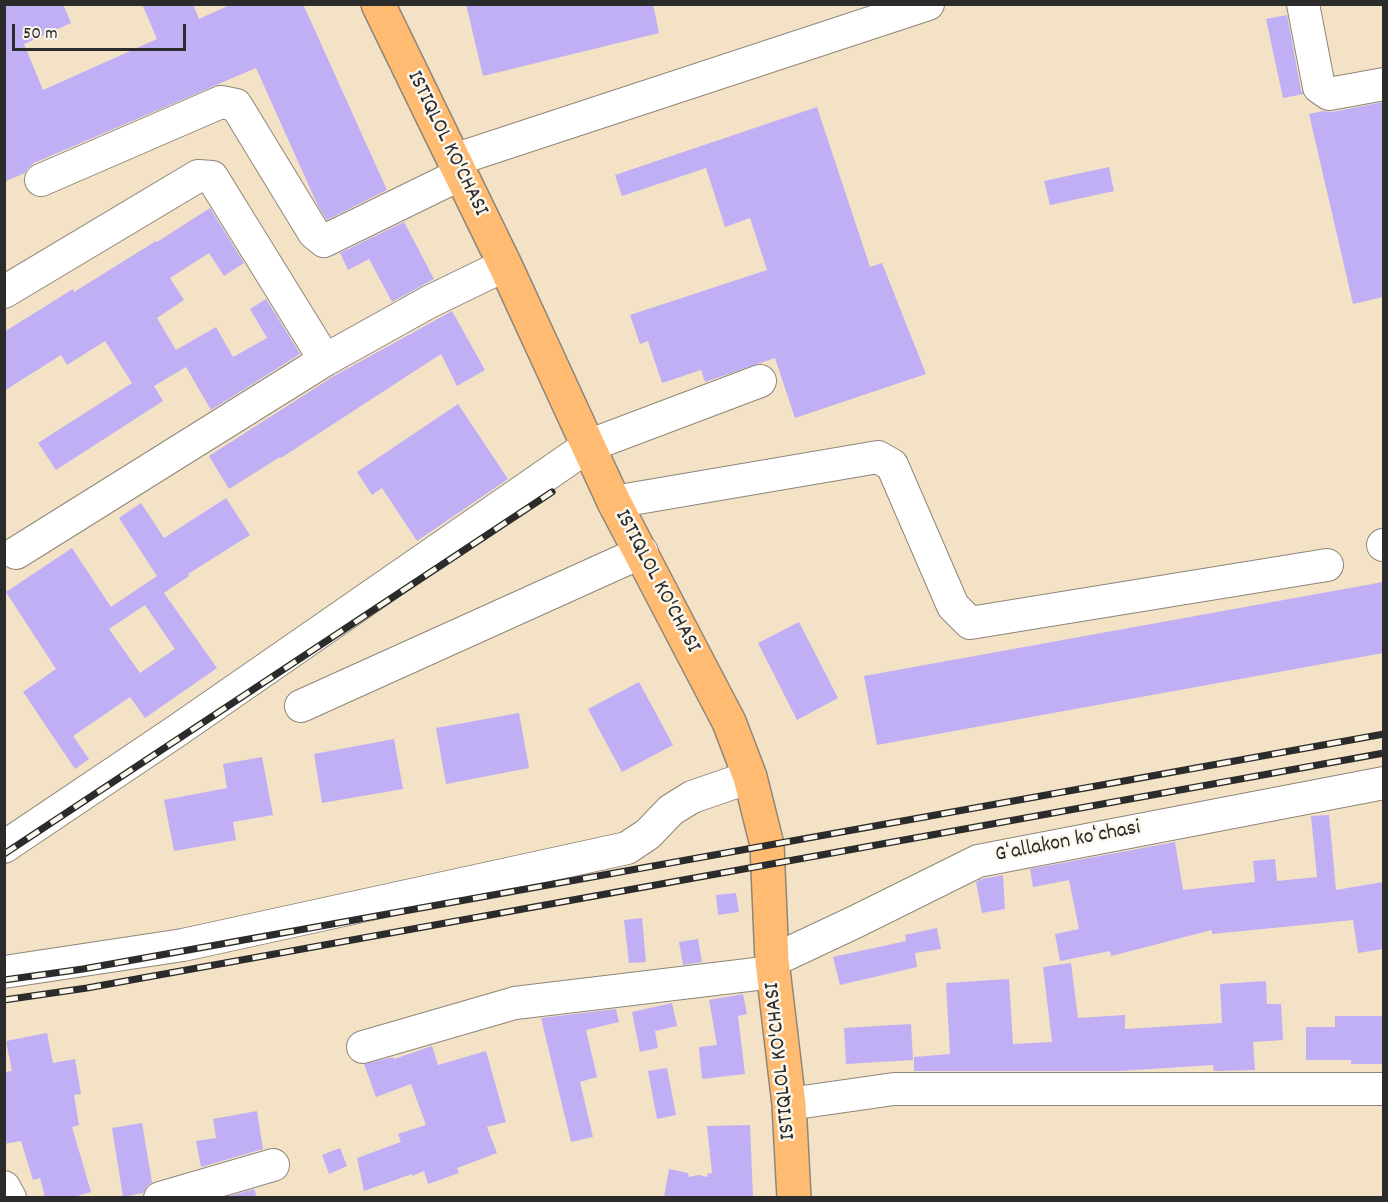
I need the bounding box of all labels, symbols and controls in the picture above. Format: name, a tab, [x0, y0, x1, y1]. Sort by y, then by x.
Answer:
scale bar	[15, 12, 189, 50]
text: 50 m	[23, 22, 58, 47]
street label: ISTIQLOL KO'CHASI	[399, 67, 493, 221]
street label: ISTIQLOL KO'CHASI	[607, 506, 705, 658]
street label: Gʻallakon koʻchasi	[993, 816, 1143, 870]
street label: ISTIQLOL KO'CHASI	[761, 981, 803, 1141]

